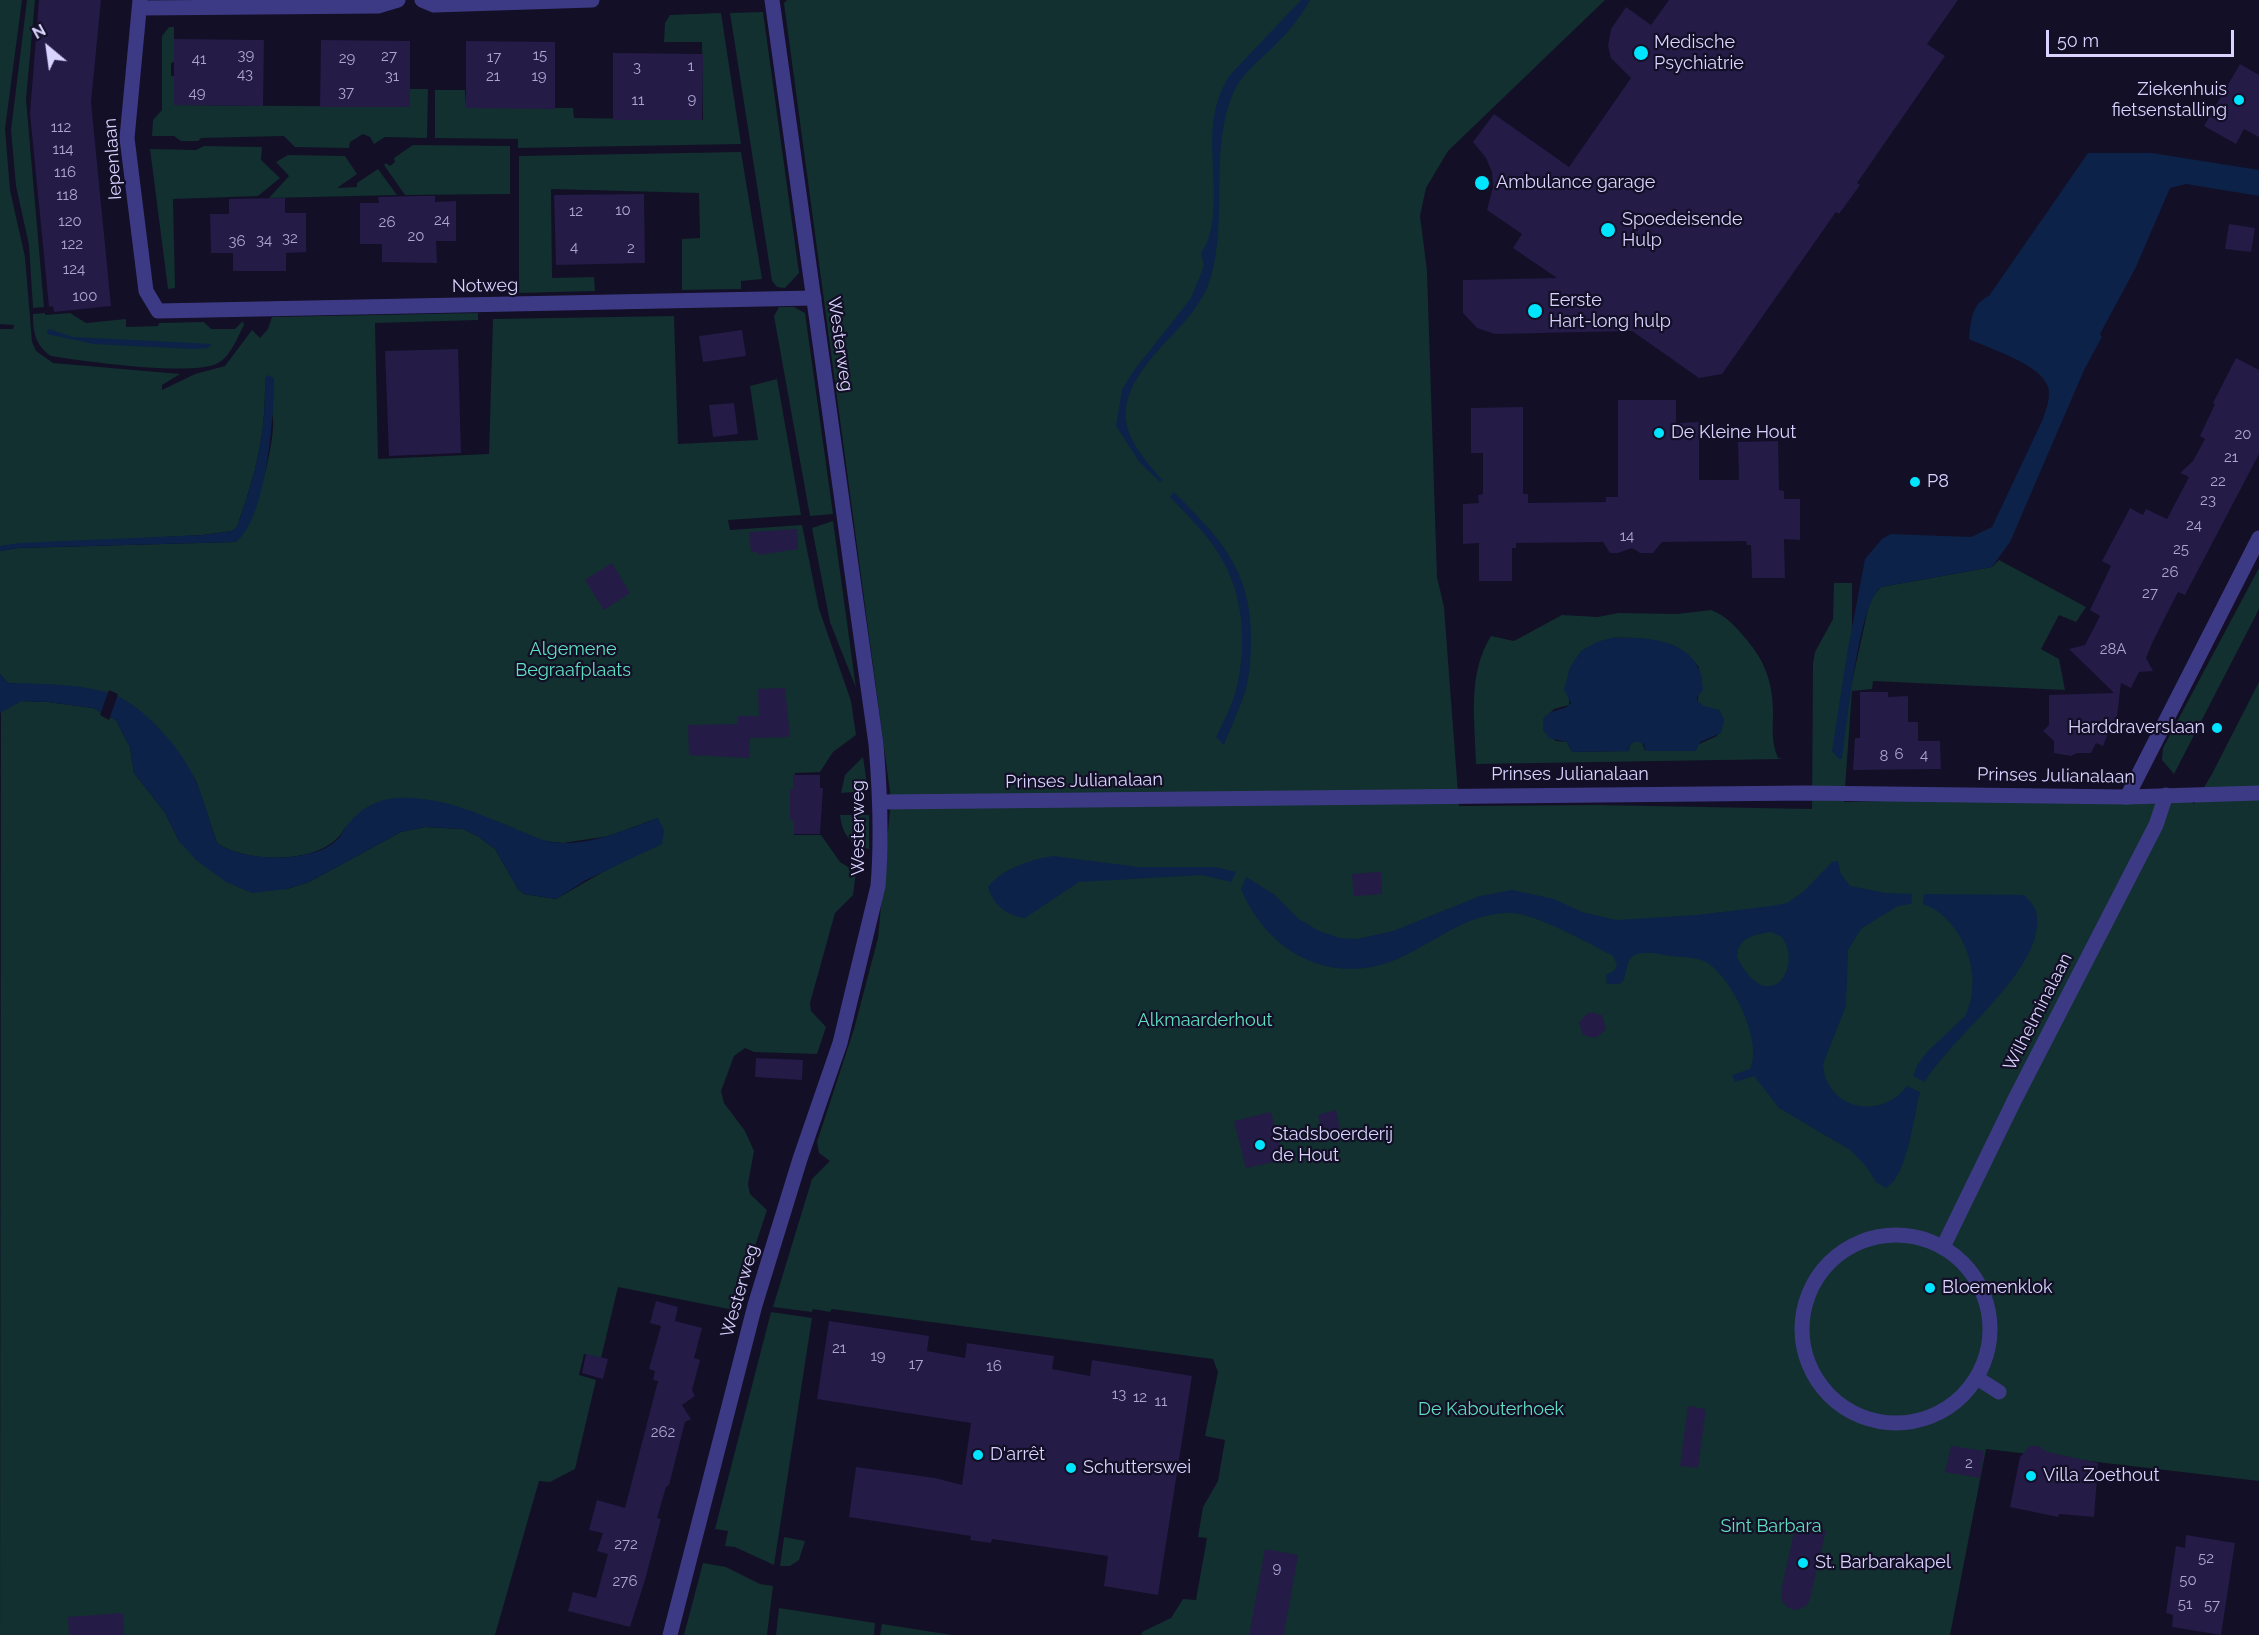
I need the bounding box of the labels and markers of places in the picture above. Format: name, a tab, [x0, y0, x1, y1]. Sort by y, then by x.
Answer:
place label: Medische Psychiatrie	[1654, 32, 1744, 74]
marker: Medische Psychiatrie	[1632, 44, 1650, 62]
place label: Ziekenhuis fietsenstalling	[2112, 79, 2227, 122]
marker: Ziekenhuis fietsenstalling	[2232, 93, 2246, 107]
place label: Ambulance garage	[1496, 172, 1655, 194]
marker: Ambulance garage	[1473, 174, 1491, 192]
place label: Spoedeisende Hulp	[1622, 209, 1743, 252]
marker: Spoedeisende Hulp	[1599, 221, 1617, 239]
place label: Eerste Hart-long hulp	[1549, 290, 1671, 332]
marker: Eerste Hart-long hulp	[1526, 302, 1544, 320]
place label: De Kleine Hout	[1671, 422, 1796, 444]
marker: De Kleine Hout	[1652, 426, 1666, 440]
place label: P8	[1927, 471, 1949, 493]
marker: P8	[1908, 475, 1922, 489]
place label: Harddraverslaan	[2068, 717, 2205, 739]
marker: Harddraverslaan	[2210, 721, 2224, 735]
place label: Stadsboerderij de Hout	[1272, 1124, 1393, 1166]
marker: Stadsboerderij de Hout	[1253, 1138, 1267, 1152]
place label: Bloemenklok	[1942, 1277, 2052, 1299]
marker: Bloemenklok	[1923, 1281, 1937, 1295]
place label: D'arrêt	[990, 1444, 1045, 1466]
marker: D'arrêt	[971, 1448, 985, 1462]
place label: Schutterswei	[1083, 1457, 1191, 1479]
marker: Schutterswei	[1064, 1461, 1078, 1475]
place label: Villa Zoethout	[2043, 1465, 2160, 1487]
marker: Villa Zoethout	[2024, 1469, 2038, 1483]
place label: St. Barbarakapel	[1815, 1552, 1951, 1574]
marker: St. Barbarakapel	[1796, 1556, 1810, 1570]

